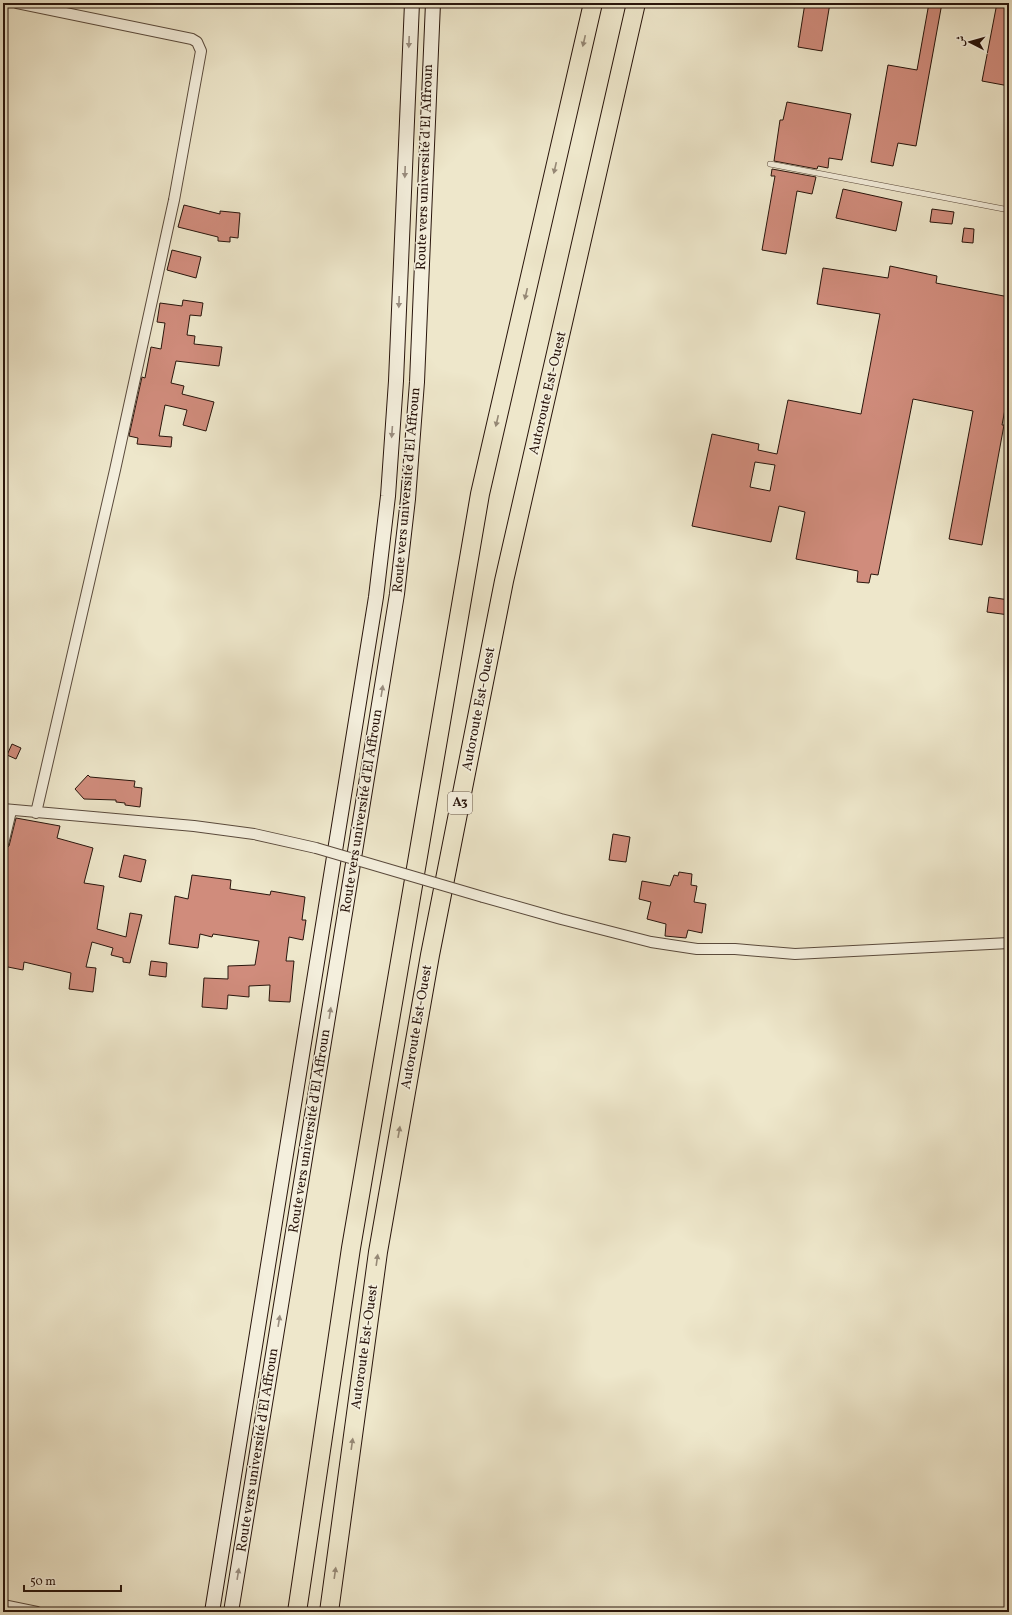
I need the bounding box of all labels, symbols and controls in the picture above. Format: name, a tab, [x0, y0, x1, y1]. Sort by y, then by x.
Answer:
north arrow	[950, 22, 990, 62]
one-way arrow	[581, 35, 587, 47]
text: ش	[954, 35, 970, 47]
one-way arrow	[406, 36, 413, 48]
street label: Route vers université d'El Affroun	[412, 64, 438, 270]
one-way arrow	[552, 162, 558, 174]
one-way arrow	[401, 166, 408, 178]
one-way arrow	[523, 289, 529, 301]
one-way arrow	[396, 296, 402, 309]
street label: Autoroute Est-Ouest	[525, 329, 571, 457]
street label: Route vers université d'El Affroun	[389, 386, 425, 594]
one-way arrow	[494, 415, 500, 427]
one-way arrow	[389, 426, 396, 438]
street label: Autoroute Est-Ouest	[458, 645, 500, 773]
one-way arrow	[379, 685, 385, 697]
street label: Route vers université d'El Affroun	[336, 708, 388, 914]
road number: A3	[448, 792, 472, 814]
street label: Autoroute Est-Ouest	[397, 963, 437, 1091]
one-way arrow	[327, 1007, 333, 1019]
street label: Route vers université d'El Affroun	[284, 1028, 336, 1234]
one-way arrow	[396, 1126, 402, 1138]
one-way arrow	[374, 1254, 380, 1266]
street label: Autoroute Est-Ouest	[347, 1283, 383, 1411]
one-way arrow	[276, 1315, 282, 1327]
street label: Route vers université d'El Affroun	[232, 1347, 284, 1553]
one-way arrow	[349, 1438, 355, 1451]
scale bar	[24, 1567, 121, 1593]
one-way arrow	[235, 1567, 241, 1580]
one-way arrow	[332, 1567, 338, 1579]
text: 50 m	[30, 1574, 56, 1590]

